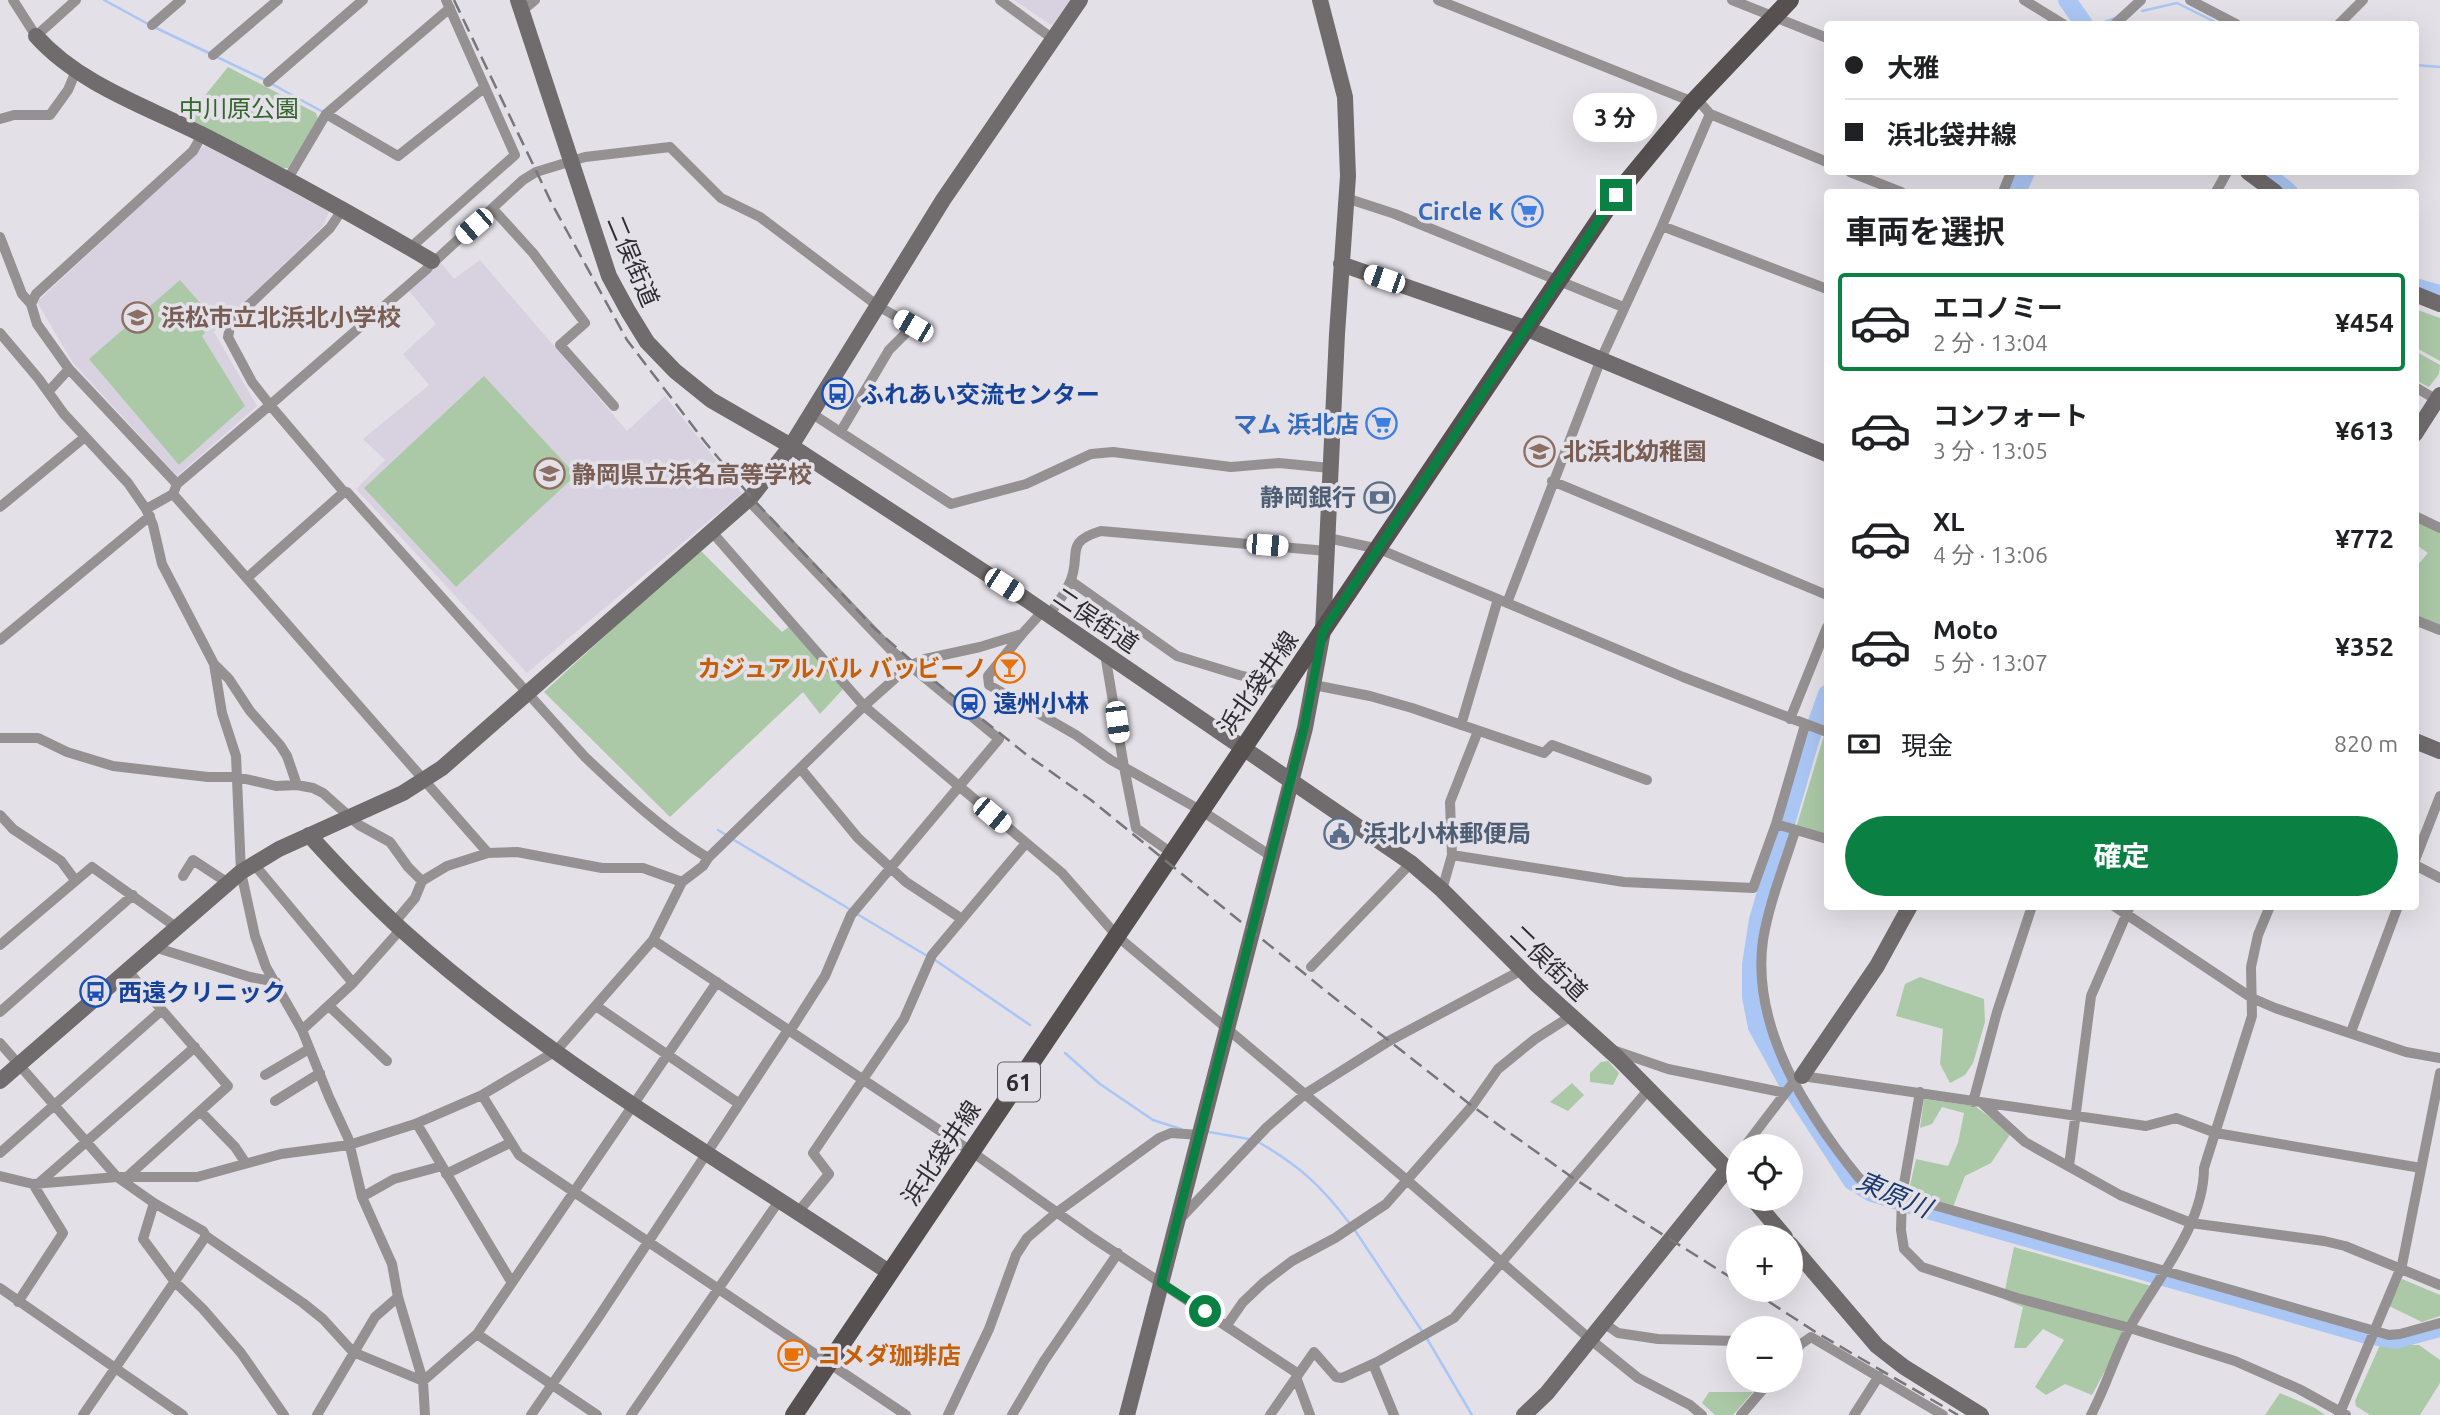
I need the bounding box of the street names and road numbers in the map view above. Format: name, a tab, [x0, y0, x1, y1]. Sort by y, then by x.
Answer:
street label: 二俣街道	[602, 212, 664, 310]
street label: 二俣街道	[1049, 582, 1143, 658]
street label: 浜北袋井線	[1213, 626, 1303, 740]
street label: 二俣街道	[1505, 920, 1593, 1006]
road number: 61	[998, 1063, 1040, 1102]
street label: 浜北袋井線	[896, 1096, 986, 1210]

